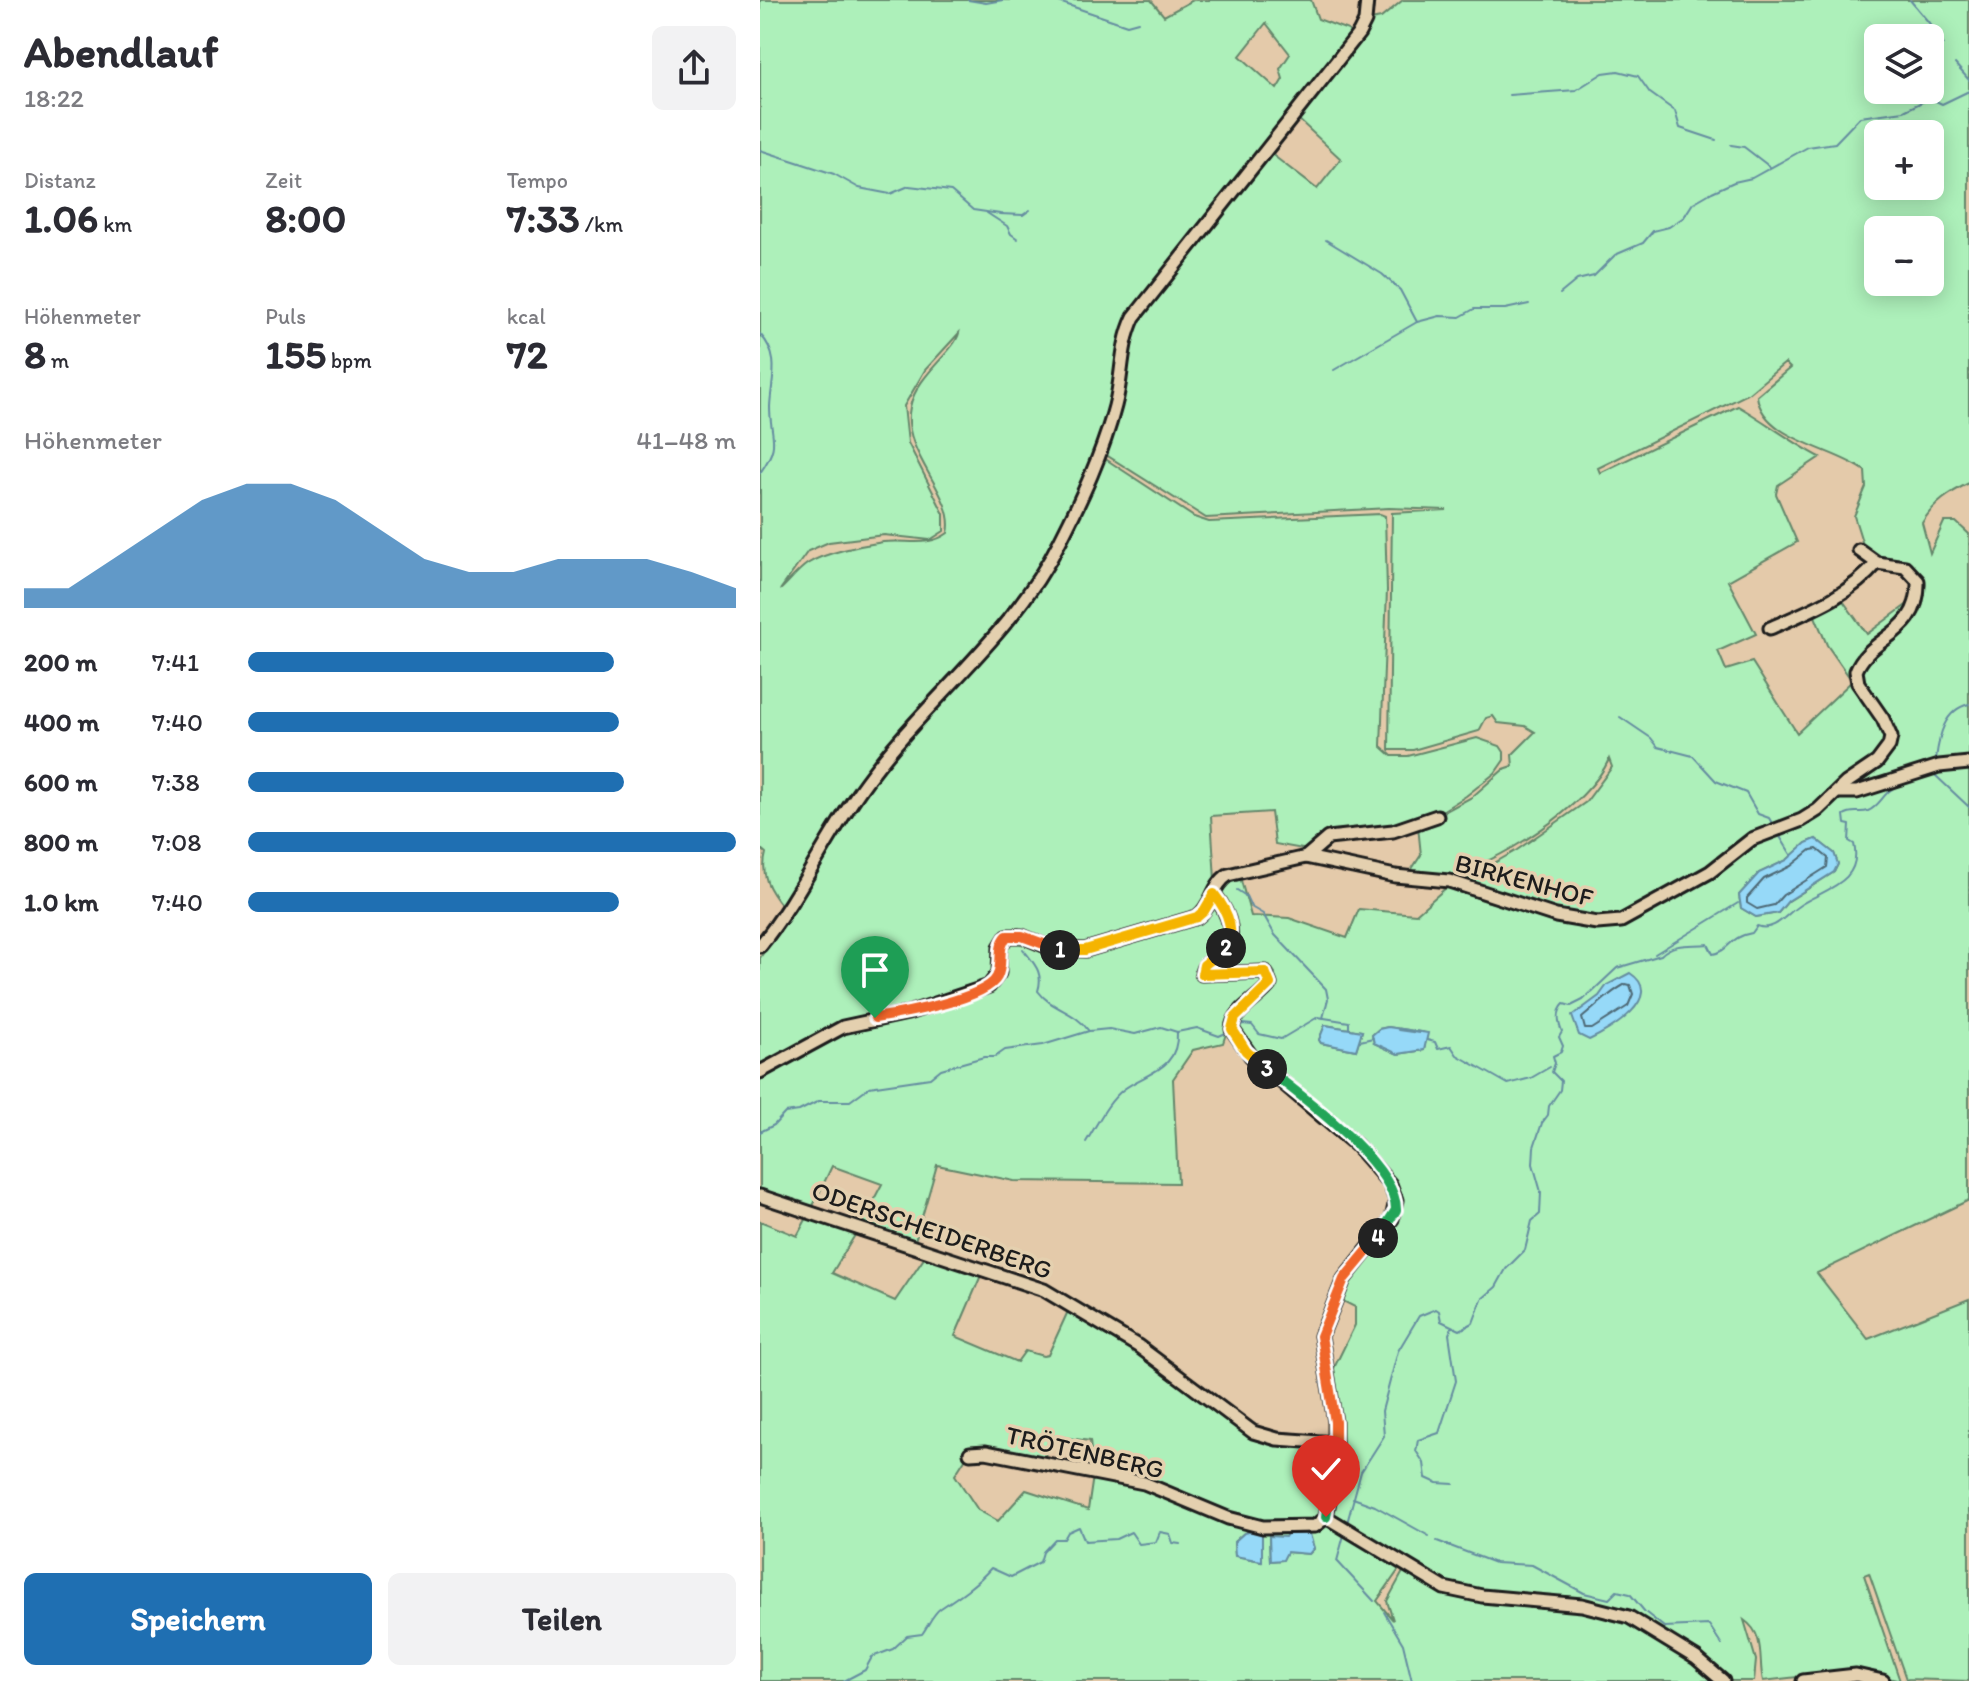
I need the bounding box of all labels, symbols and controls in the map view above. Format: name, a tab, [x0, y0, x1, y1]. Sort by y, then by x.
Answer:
map controls	[1864, 24, 1944, 296]
button: layers	[1864, 24, 1944, 104]
text: Abendlauf	[24, 25, 219, 78]
button: share	[652, 26, 736, 110]
text: 18:22	[24, 82, 84, 114]
button: +	[1864, 120, 1944, 200]
text: Distanz	[24, 167, 96, 194]
text: Zeit	[265, 167, 302, 194]
text: Tempo	[507, 167, 568, 194]
text: 1.06	[24, 194, 98, 242]
text: 8:00	[265, 194, 346, 242]
text: 7:33	[507, 194, 580, 242]
text: km	[98, 211, 132, 238]
text: /km	[580, 211, 623, 238]
button: −	[1864, 216, 1944, 296]
text: Höhenmeter	[24, 303, 141, 330]
text: Puls	[265, 303, 306, 330]
text: kcal	[507, 303, 546, 330]
text: 8	[24, 330, 46, 378]
text: 155	[265, 330, 326, 378]
text: 72	[507, 330, 548, 378]
text: m	[46, 347, 69, 374]
text: bpm	[326, 347, 372, 374]
text: Höhenmeter	[24, 424, 162, 456]
text: 41–48 m	[636, 424, 736, 456]
text: 200 m	[24, 646, 97, 678]
text: 7:41	[152, 646, 199, 678]
text: 400 m	[24, 706, 99, 738]
text: 7:40	[152, 706, 203, 738]
text: 600 m	[24, 766, 98, 798]
text: 7:38	[152, 766, 200, 798]
text: 800 m	[24, 826, 98, 858]
text: 7:08	[152, 826, 202, 858]
street label: BIRKENHOF	[1452, 846, 1597, 914]
text: 1.0 km	[24, 886, 99, 918]
text: 7:40	[152, 886, 203, 918]
pin: 2	[1206, 928, 1246, 968]
pin: 1	[1040, 930, 1080, 970]
text: 2	[1220, 934, 1232, 961]
pin	[841, 936, 909, 1018]
text: 1	[1055, 936, 1065, 963]
icon: arrive	[853, 948, 897, 992]
pin: 3	[1247, 1049, 1287, 1089]
text: 3	[1261, 1055, 1273, 1082]
street label: ODERSCHEIDERBERG	[808, 1174, 1056, 1286]
pin: 4	[1358, 1218, 1398, 1258]
text: 4	[1371, 1224, 1385, 1251]
street label: TRÖTENBERG	[1003, 1418, 1167, 1486]
pin	[1292, 1435, 1360, 1517]
icon: check	[1304, 1447, 1348, 1491]
button: Speichern	[24, 1573, 372, 1665]
button: Teilen	[388, 1573, 736, 1665]

